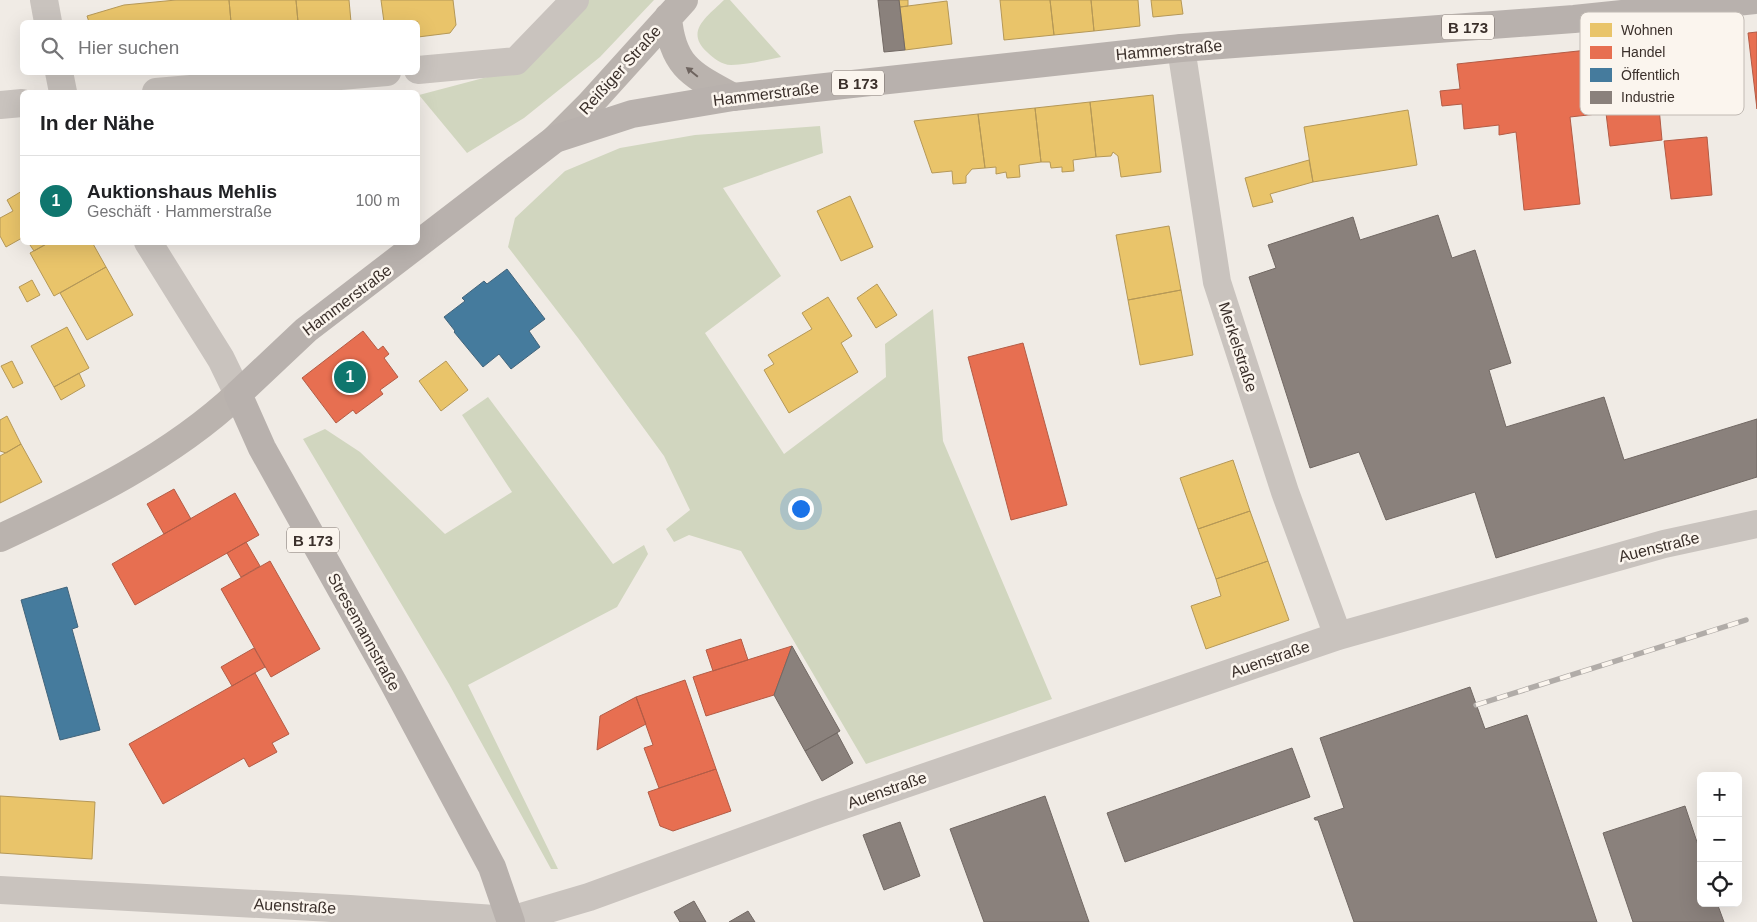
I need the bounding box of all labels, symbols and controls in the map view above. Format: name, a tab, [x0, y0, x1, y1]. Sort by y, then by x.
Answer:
legend	[1580, 12, 1744, 115]
road number: B 173	[1442, 15, 1494, 40]
search box	[20, 20, 420, 75]
street label: Reißiger Straße	[576, 22, 664, 118]
text: Wohnen	[1621, 22, 1673, 38]
icon: search	[38, 34, 66, 62]
text: Hier suchen	[78, 37, 179, 58]
street label: Hammerstraße	[1115, 37, 1223, 63]
text: Handel	[1621, 44, 1665, 60]
one-way arrow	[686, 66, 699, 77]
text: Öffentlich	[1621, 66, 1680, 83]
road number: B 173	[832, 70, 884, 96]
street label: Hammerstraße	[712, 79, 820, 109]
text: Industrie	[1621, 89, 1675, 105]
text: In der Nähe	[40, 111, 154, 134]
text: Auktionshaus Mehlis	[87, 181, 277, 202]
text: 1	[52, 192, 60, 209]
text: 100 m	[356, 192, 400, 209]
text: Geschäft · Hammerstraße	[87, 203, 272, 220]
street label: Hammerstraße	[299, 261, 395, 339]
street label: Merkelstraße	[1215, 300, 1261, 394]
pin: 1	[334, 358, 366, 396]
your location	[788, 496, 814, 522]
road number: B 173	[287, 528, 339, 552]
street label: Auenstraße	[1617, 529, 1701, 565]
street label: Stresemannstraße	[325, 570, 403, 694]
street label: Auenstraße	[1228, 637, 1312, 681]
street label: Auenstraße	[845, 768, 929, 812]
map controls	[1697, 772, 1742, 907]
button: +	[1697, 772, 1742, 817]
button: −	[1697, 817, 1742, 862]
button: locate	[1697, 862, 1742, 907]
street label: Auenstraße	[253, 895, 337, 917]

